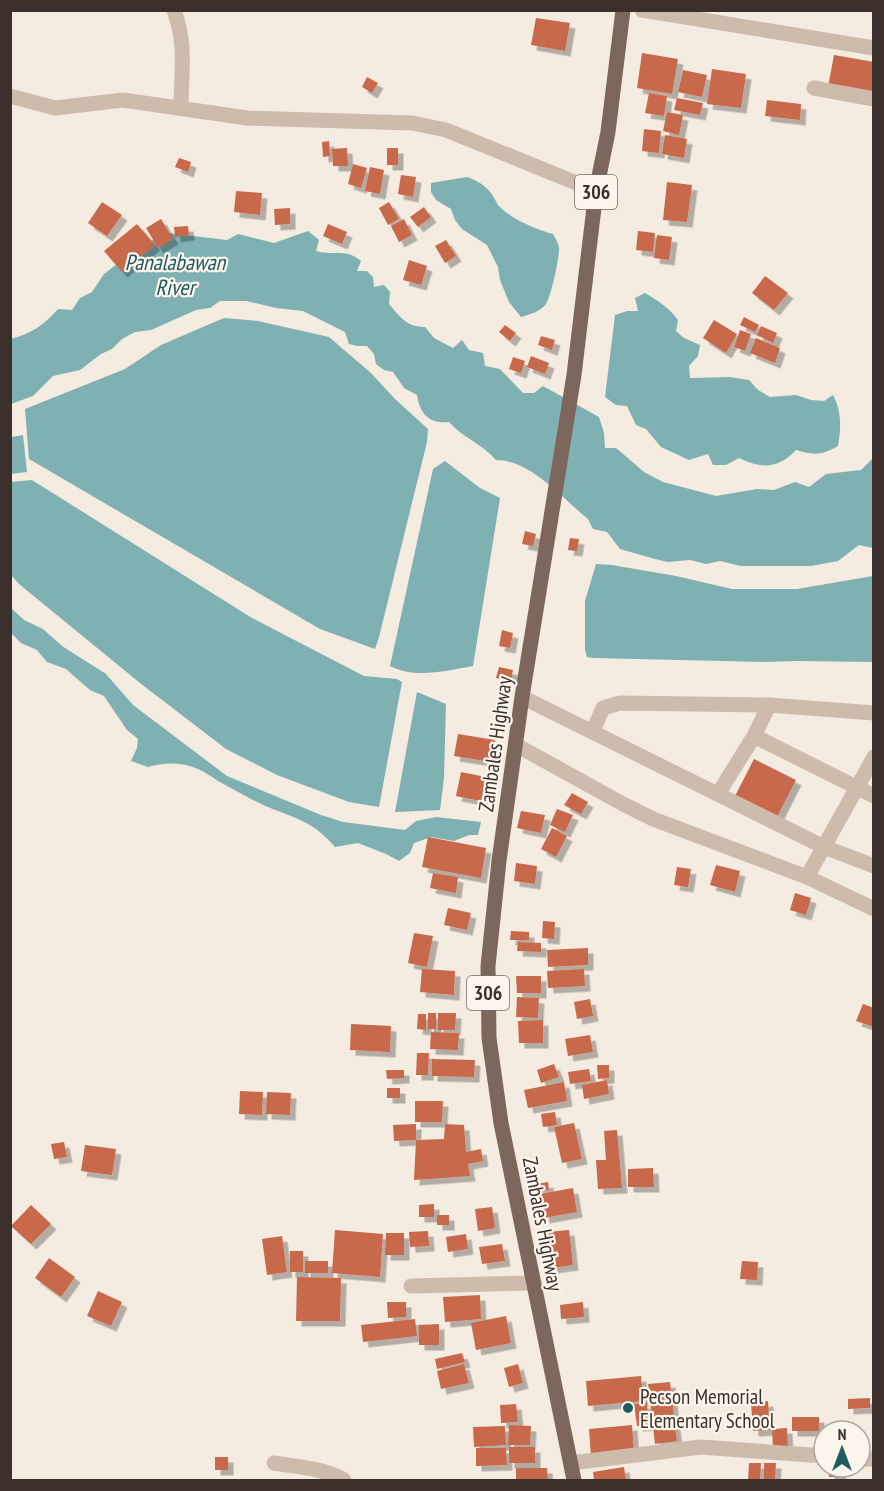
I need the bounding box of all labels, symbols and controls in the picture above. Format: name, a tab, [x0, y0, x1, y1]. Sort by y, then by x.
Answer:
road number: 306	[575, 175, 617, 209]
water label: Panalabawan River	[125, 248, 226, 301]
street label: Zambales Highway	[472, 674, 518, 813]
road number: 306	[467, 976, 509, 1010]
street label: Zambales Highway	[517, 1154, 569, 1294]
place label: Pecson Memorial Elementary School	[640, 1383, 775, 1434]
marker: Pecson Memorial Elementary School	[621, 1401, 635, 1415]
north arrow	[812, 1419, 872, 1479]
text: N	[838, 1424, 846, 1444]

